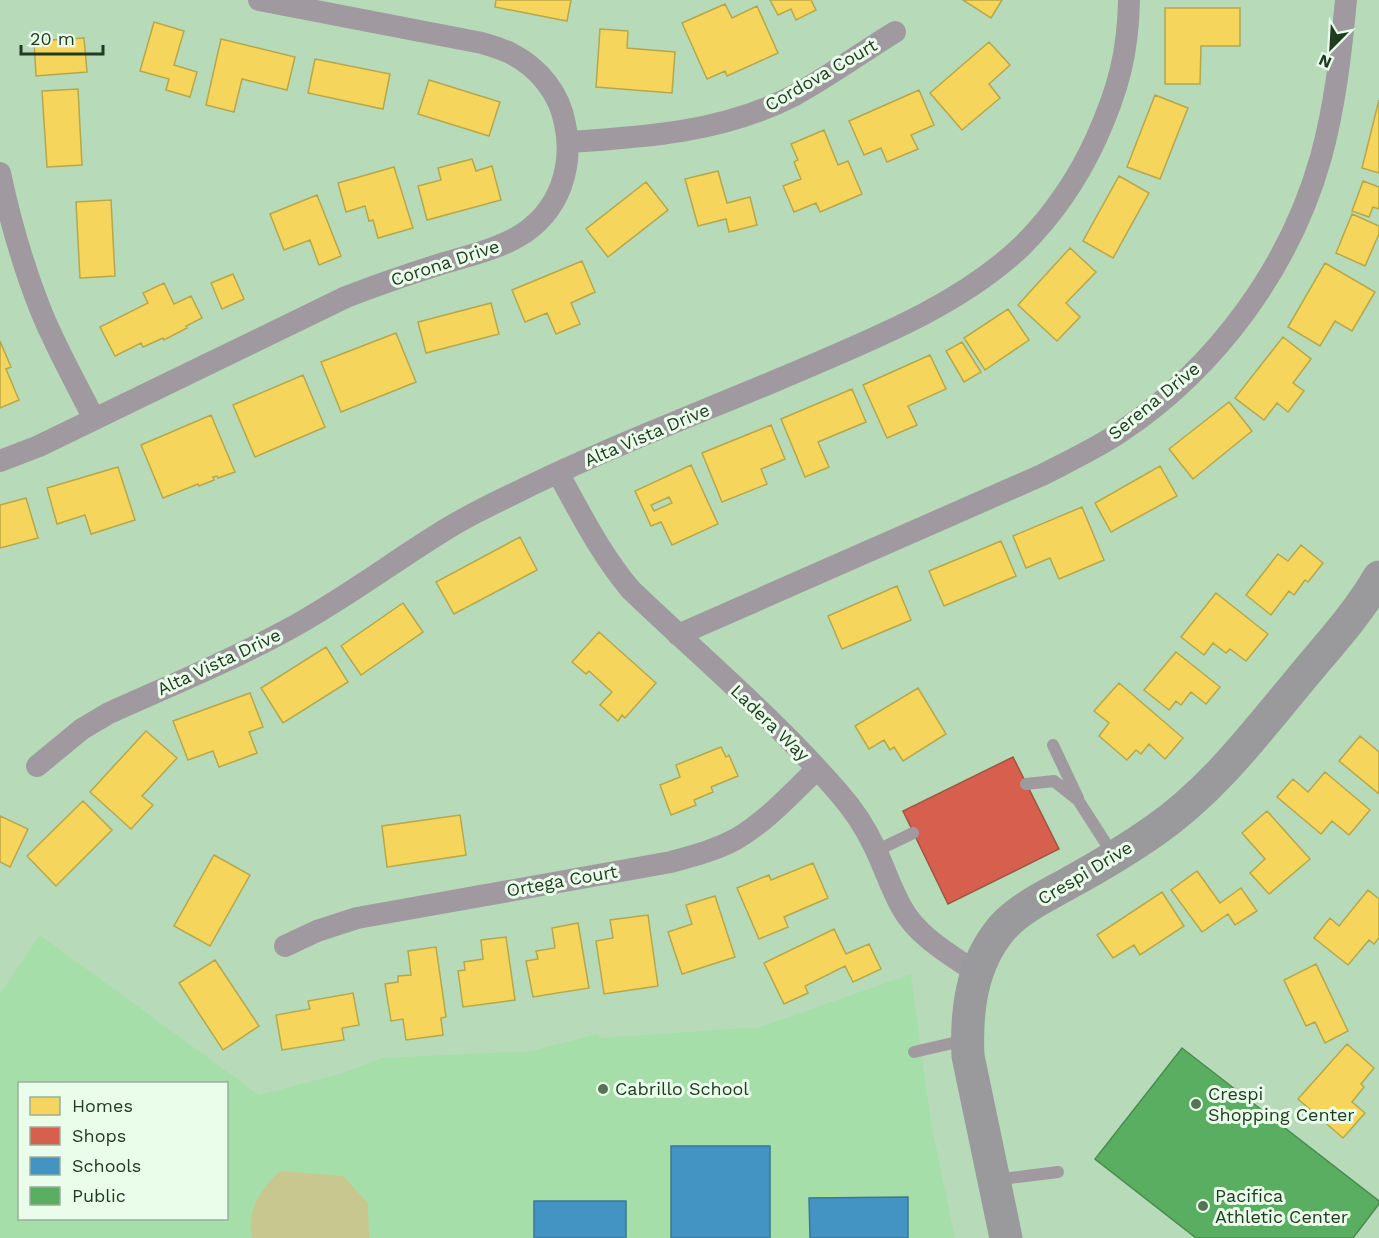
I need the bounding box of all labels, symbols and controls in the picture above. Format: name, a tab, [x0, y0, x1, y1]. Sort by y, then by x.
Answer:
scale bar	[21, 18, 104, 56]
north arrow	[1301, 18, 1361, 78]
text: 20 m	[30, 28, 75, 49]
street label: Cordova Court	[761, 34, 881, 115]
text: N	[1316, 50, 1334, 72]
street label: Corona Drive	[388, 235, 502, 290]
street label: Serena Drive	[1104, 357, 1203, 444]
street label: Alta Vista Drive	[581, 399, 713, 470]
street label: Alta Vista Drive	[154, 624, 284, 699]
street label: Ladera Way	[727, 680, 814, 766]
street label: Crespi Drive	[1034, 836, 1136, 909]
street label: Ortega Court	[505, 860, 619, 901]
place label: Cabrillo School	[615, 1078, 749, 1099]
legend	[18, 1082, 228, 1220]
marker: Cabrillo School	[596, 1082, 610, 1096]
place label: Crespi Shopping Center	[1208, 1083, 1355, 1125]
text: Homes	[72, 1095, 133, 1116]
marker: Crespi Shopping Center	[1189, 1097, 1203, 1111]
text: Shops	[72, 1125, 126, 1146]
text: Schools	[72, 1155, 141, 1176]
text: Public	[72, 1185, 126, 1206]
place label: Pacifica Athletic Center	[1215, 1185, 1348, 1227]
marker: Pacifica Athletic Center	[1196, 1199, 1210, 1213]

